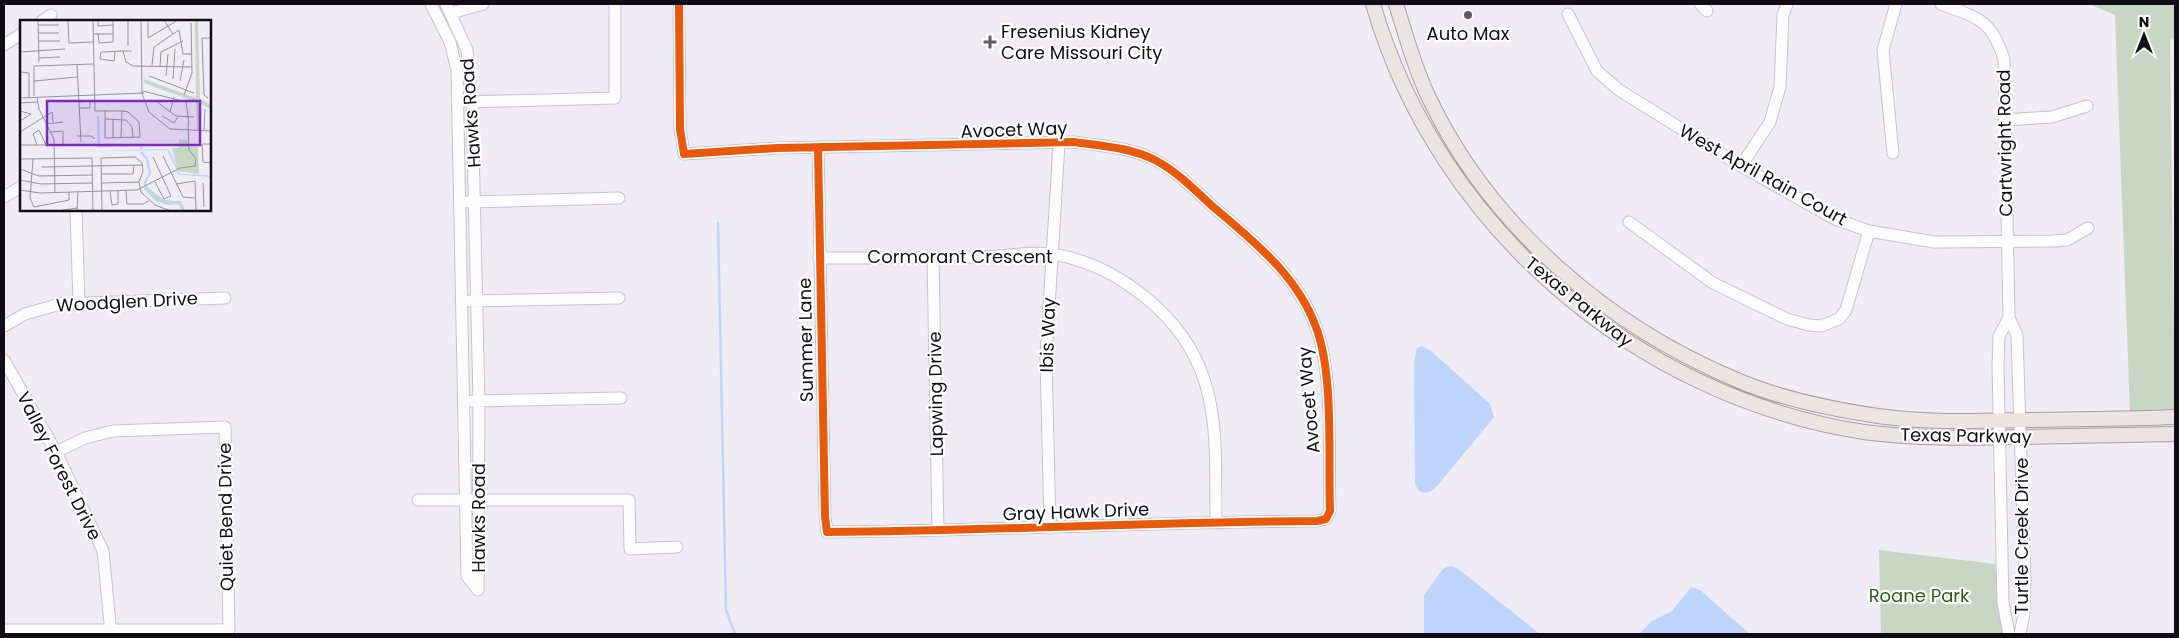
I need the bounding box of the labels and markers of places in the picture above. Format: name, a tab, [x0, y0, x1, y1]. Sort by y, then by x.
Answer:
marker: Auto Max	[1462, 9, 1474, 21]
place label: Fresenius Kidney Care Missouri City	[1001, 19, 1162, 65]
place label: Auto Max	[1427, 21, 1510, 46]
marker: Fresenius Kidney Care Missouri City	[983, 35, 997, 49]

